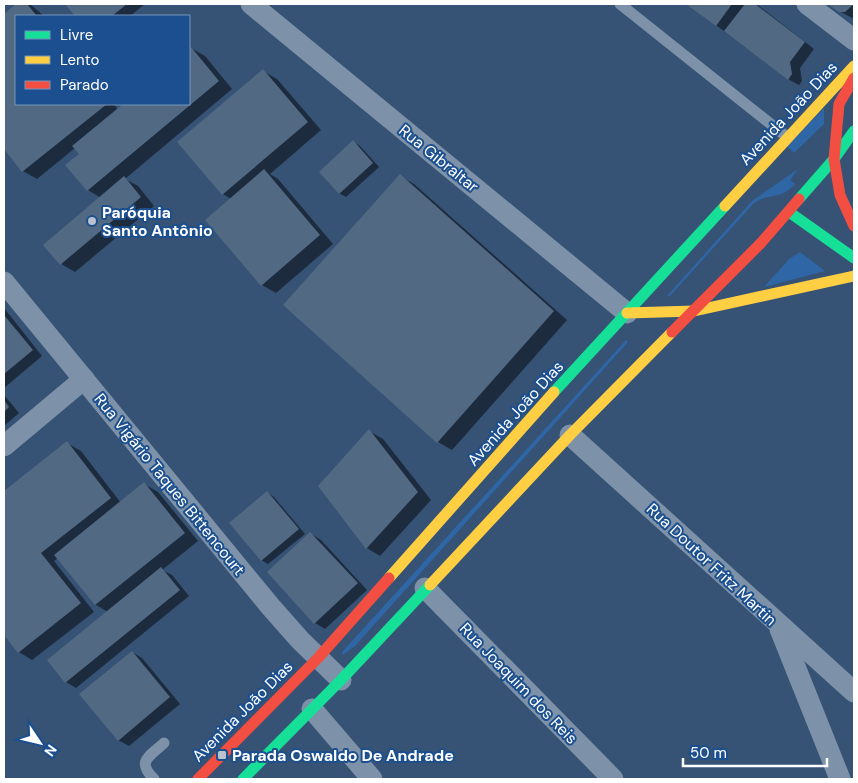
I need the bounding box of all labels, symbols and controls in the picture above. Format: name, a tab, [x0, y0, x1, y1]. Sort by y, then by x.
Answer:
legend	[15, 15, 190, 105]
text: Livre	[60, 25, 93, 45]
text: Lento	[60, 50, 99, 70]
street label: Avenida João Dias	[735, 57, 842, 170]
text: Parado	[60, 75, 109, 95]
street label: Rua Gibraltar	[394, 120, 483, 197]
place label: Paróquia Santo Antônio	[102, 202, 213, 241]
marker: Paróquia Santo Antônio	[86, 215, 98, 227]
street label: Avenida João Dias	[463, 356, 568, 470]
street label: Rua Vigário Taques Bittencourt	[90, 389, 250, 580]
street label: Rua Doutor Fritz Martin	[642, 499, 781, 630]
street label: Rua Joaquim dos Reis	[455, 618, 582, 749]
street label: Avenida João Dias	[187, 656, 297, 766]
north arrow	[15, 718, 65, 768]
scale bar	[683, 736, 827, 768]
text: N	[40, 741, 61, 760]
text: 50 m	[690, 743, 727, 763]
place label: Parada Oswaldo De Andrade	[232, 745, 454, 766]
marker: Parada Oswaldo De Andrade	[216, 749, 228, 761]

